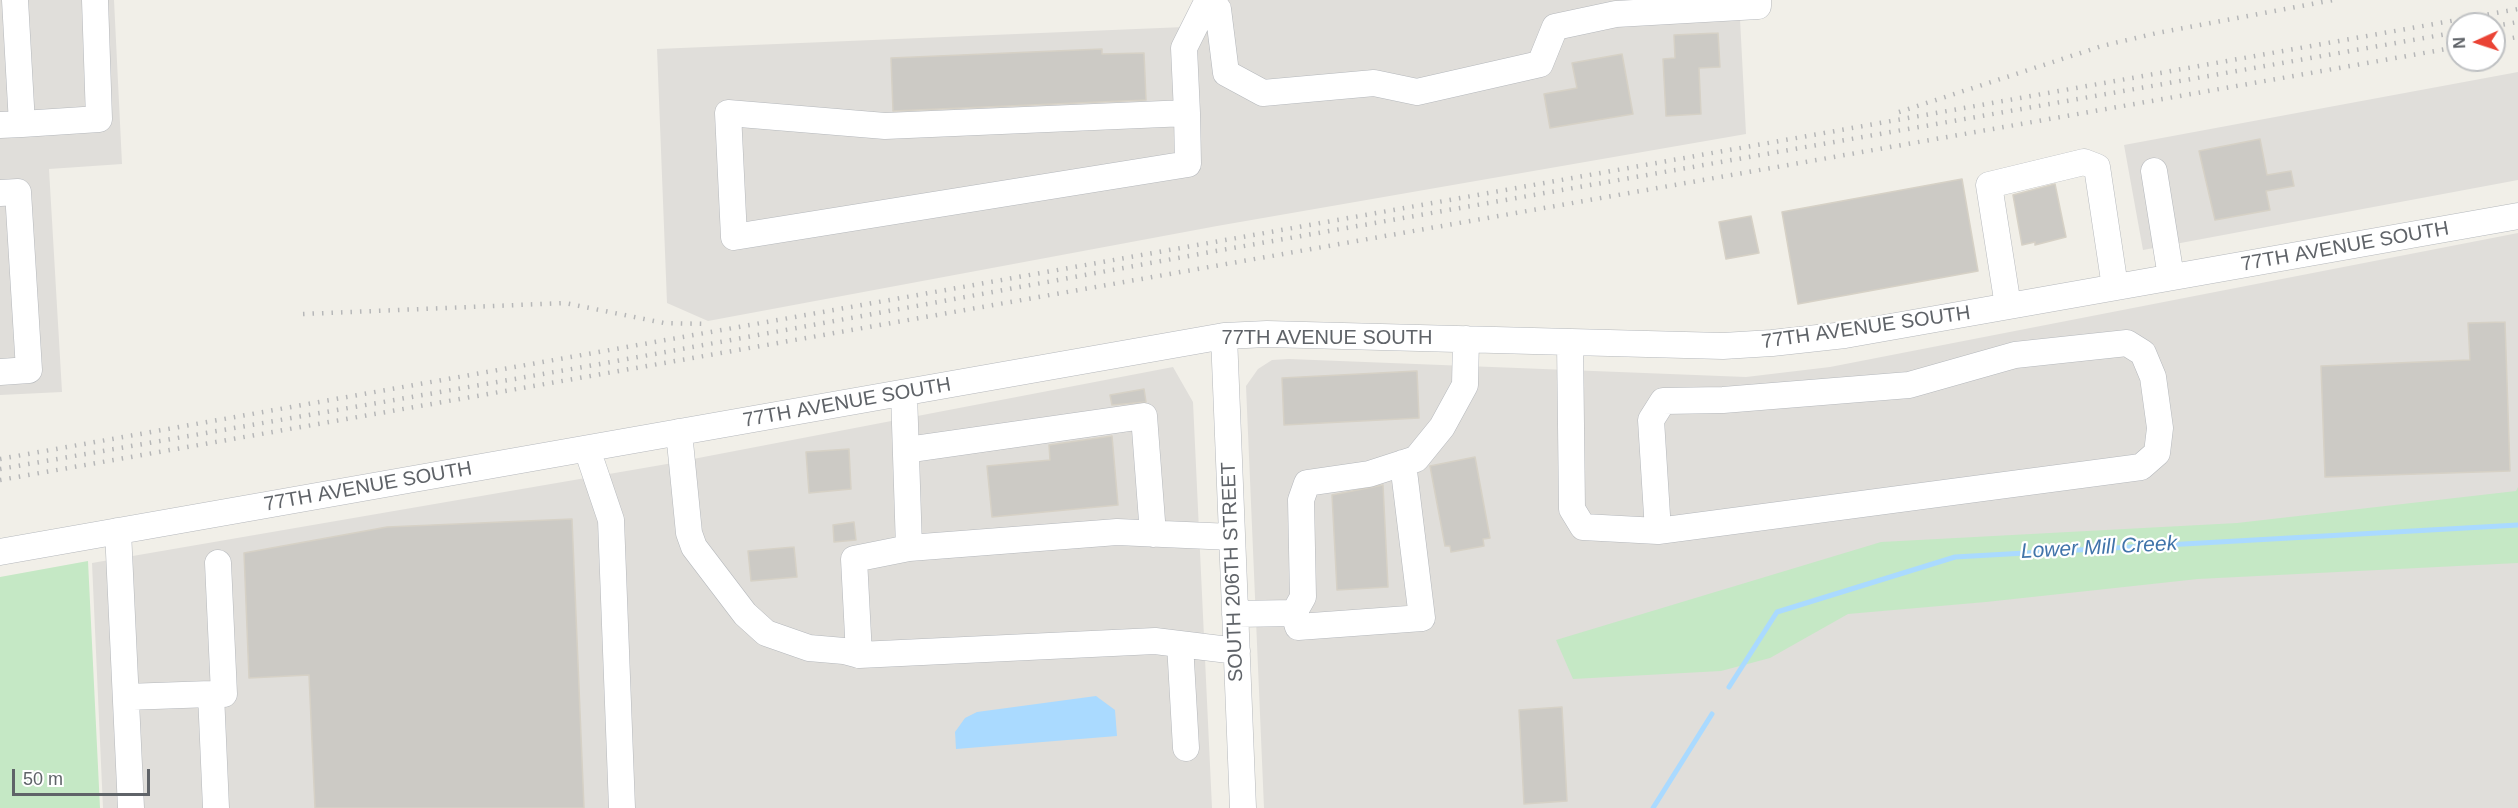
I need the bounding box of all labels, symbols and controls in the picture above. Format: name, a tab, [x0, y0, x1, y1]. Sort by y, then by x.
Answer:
north arrow	[2446, 12, 2506, 72]
text: N	[2451, 37, 2468, 49]
street label: 77TH AVENUE SOUTH	[2239, 217, 2451, 277]
street label: 77TH AVENUE SOUTH	[1760, 301, 1972, 355]
street label: 77TH AVENUE SOUTH	[1222, 326, 1432, 350]
street label: 77TH AVENUE SOUTH	[741, 373, 953, 433]
street label: 77TH AVENUE SOUTH	[262, 457, 474, 517]
street label: SOUTH 206TH STREET	[1217, 462, 1249, 682]
water label: Lower Mill Creek	[2020, 531, 2178, 565]
scale bar	[15, 757, 153, 795]
text: 50 m	[23, 769, 63, 789]

